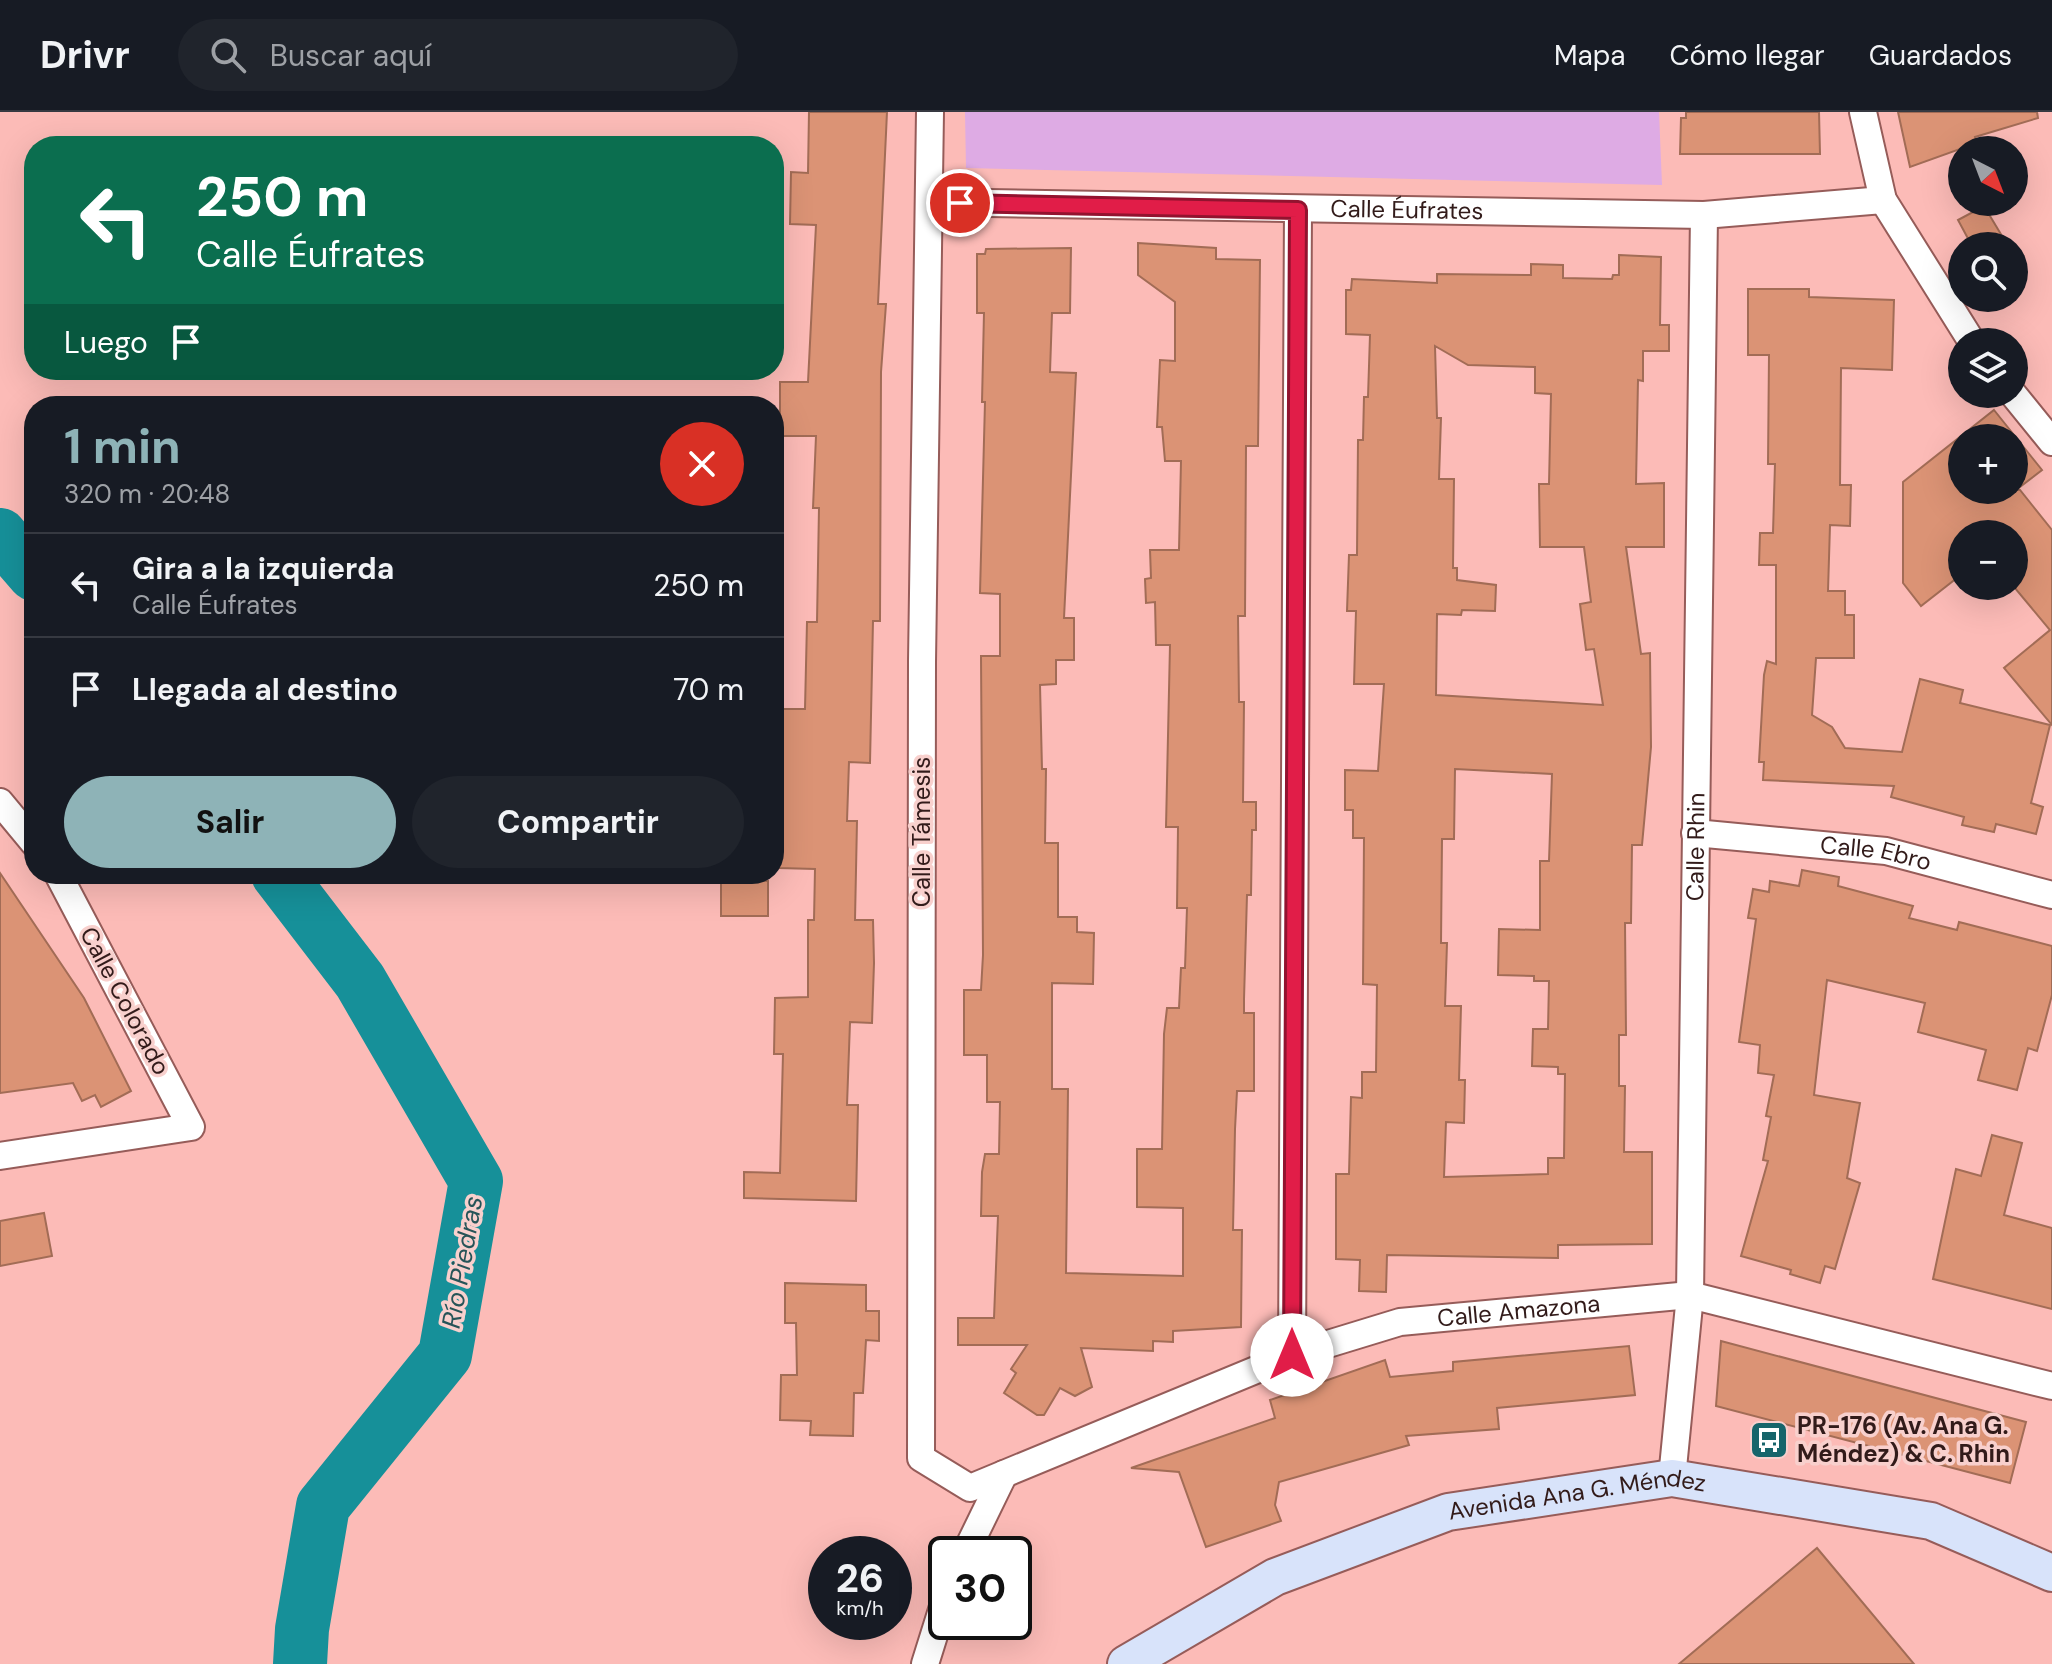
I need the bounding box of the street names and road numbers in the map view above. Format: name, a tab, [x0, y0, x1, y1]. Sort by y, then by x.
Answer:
street label: Calle Éufrates	[1330, 193, 1484, 226]
street label: Calle Támesis	[906, 757, 937, 907]
street label: Calle Rhin	[1679, 792, 1712, 901]
street label: Calle Ebro	[1819, 829, 1935, 877]
street label: Calle Colorado	[73, 921, 177, 1080]
street label: Calle Amazona	[1436, 1287, 1601, 1333]
street label: Avenida Ana G. Méndez	[1446, 1461, 1708, 1527]

